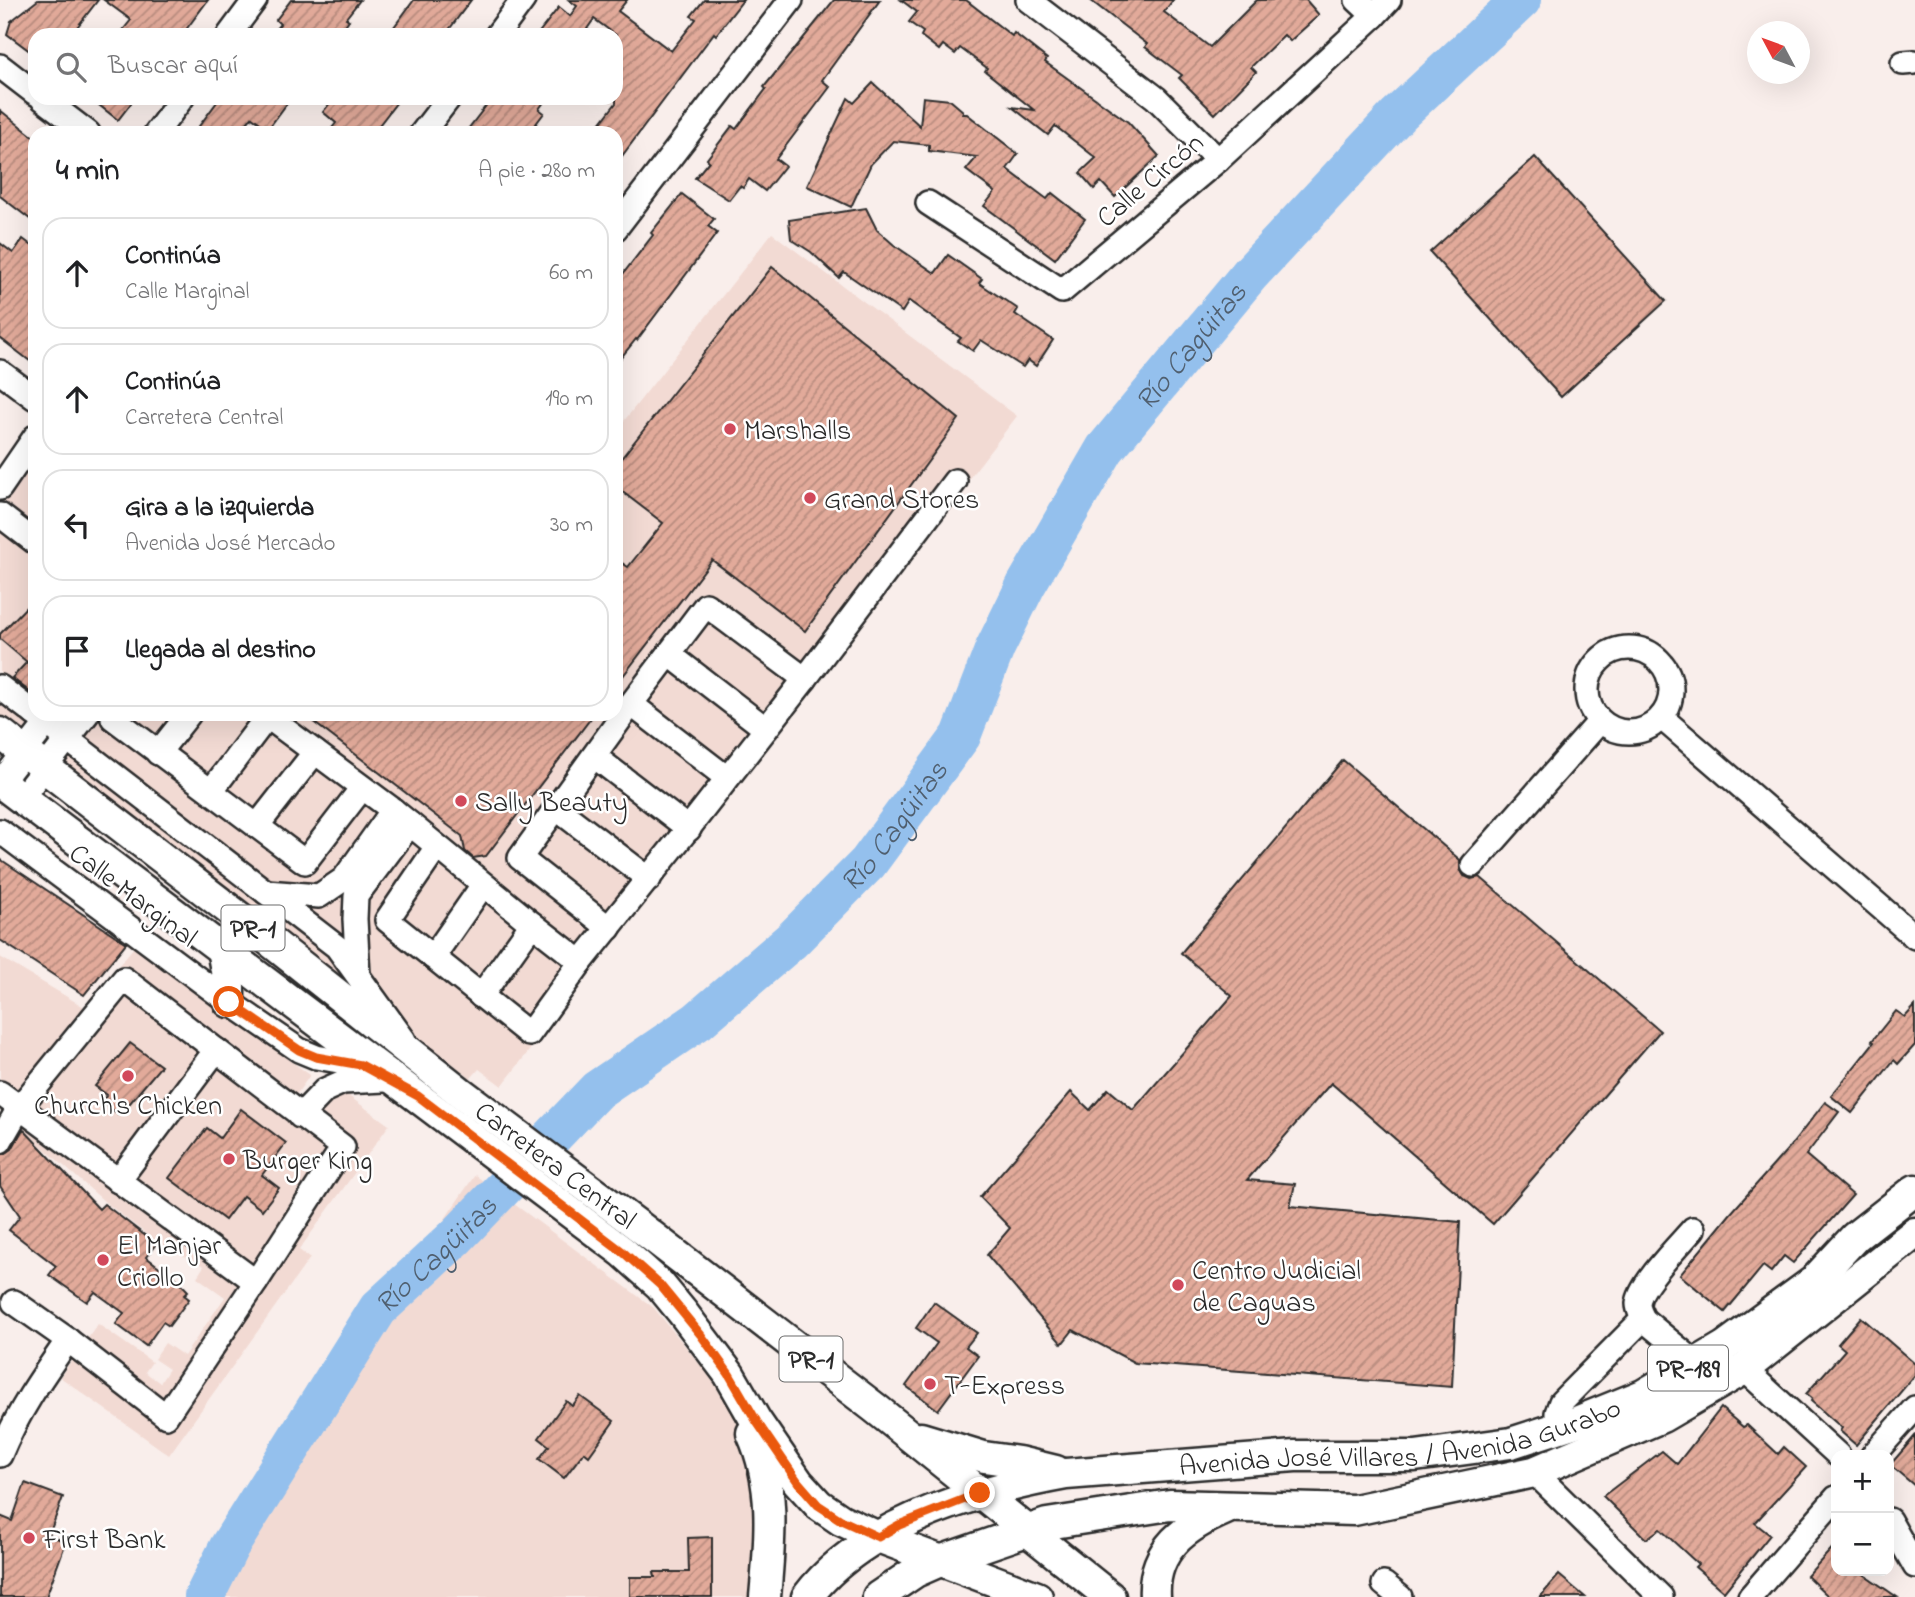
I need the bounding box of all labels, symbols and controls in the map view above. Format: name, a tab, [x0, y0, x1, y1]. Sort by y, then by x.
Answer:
north arrow	[1747, 21, 1810, 84]
search box	[28, 28, 623, 105]
icon: search	[52, 48, 90, 86]
text: Buscar aquí	[108, 48, 238, 86]
street label: Calle Circón	[1089, 124, 1214, 239]
text: 4 min	[56, 150, 119, 194]
text: A pie · 280 m	[478, 155, 595, 188]
text: Continúa	[125, 238, 221, 276]
icon: ahead	[58, 254, 96, 292]
text: 60 m	[549, 257, 593, 290]
water label: Río Cagüitas	[1126, 274, 1260, 422]
text: Calle Marginal	[125, 276, 249, 309]
text: Continúa	[125, 364, 221, 402]
icon: ahead	[58, 380, 96, 418]
text: 190 m	[545, 383, 593, 416]
text: Carretera Central	[125, 402, 283, 435]
place label: Marshalls	[744, 412, 851, 453]
marker: Marshalls	[722, 421, 738, 437]
place label: Grand Stores	[824, 481, 979, 522]
text: Gira a la izquierda	[125, 490, 314, 528]
marker: Grand Stores	[802, 490, 818, 506]
icon: left	[58, 506, 96, 544]
text: 30 m	[550, 509, 593, 542]
text: Avenida José Mercado	[125, 528, 335, 561]
icon: arrive	[58, 632, 96, 670]
text: Llegada al destino	[125, 632, 316, 670]
water label: Río Cagüitas	[831, 752, 961, 904]
place label: Sally Beauty	[475, 784, 628, 825]
marker: Sally Beauty	[453, 793, 469, 809]
street label: Calle Marginal	[59, 835, 205, 959]
road number: PR-1	[222, 906, 284, 951]
route start	[213, 986, 244, 1017]
marker: Church's Chicken	[120, 1068, 136, 1084]
place label: Church's Chicken	[34, 1087, 222, 1128]
street label: Carretera Central	[465, 1093, 644, 1241]
place label: Burger King	[242, 1142, 372, 1183]
marker: Burger King	[221, 1151, 237, 1167]
water label: Río Cagüitas	[366, 1187, 510, 1326]
place label: El Manjar Criollo	[117, 1227, 221, 1300]
marker: El Manjar Criollo	[95, 1252, 111, 1268]
place label: Centro Judicial de Caguas	[1192, 1252, 1361, 1325]
marker: Centro Judicial de Caguas	[1170, 1277, 1186, 1293]
road number: PR-1	[780, 1336, 842, 1382]
road number: PR-189	[1648, 1345, 1728, 1390]
place label: T-Express	[944, 1367, 1065, 1408]
marker: T-Express	[922, 1376, 938, 1392]
street label: Avenida José Villares / Avenida Gurabo	[1178, 1389, 1628, 1489]
map controls	[1831, 1450, 1894, 1576]
button: +	[1831, 1450, 1894, 1513]
route end	[964, 1477, 995, 1508]
button: −	[1831, 1513, 1894, 1576]
place label: First Bank	[42, 1521, 166, 1562]
marker: First Bank	[21, 1530, 37, 1546]

